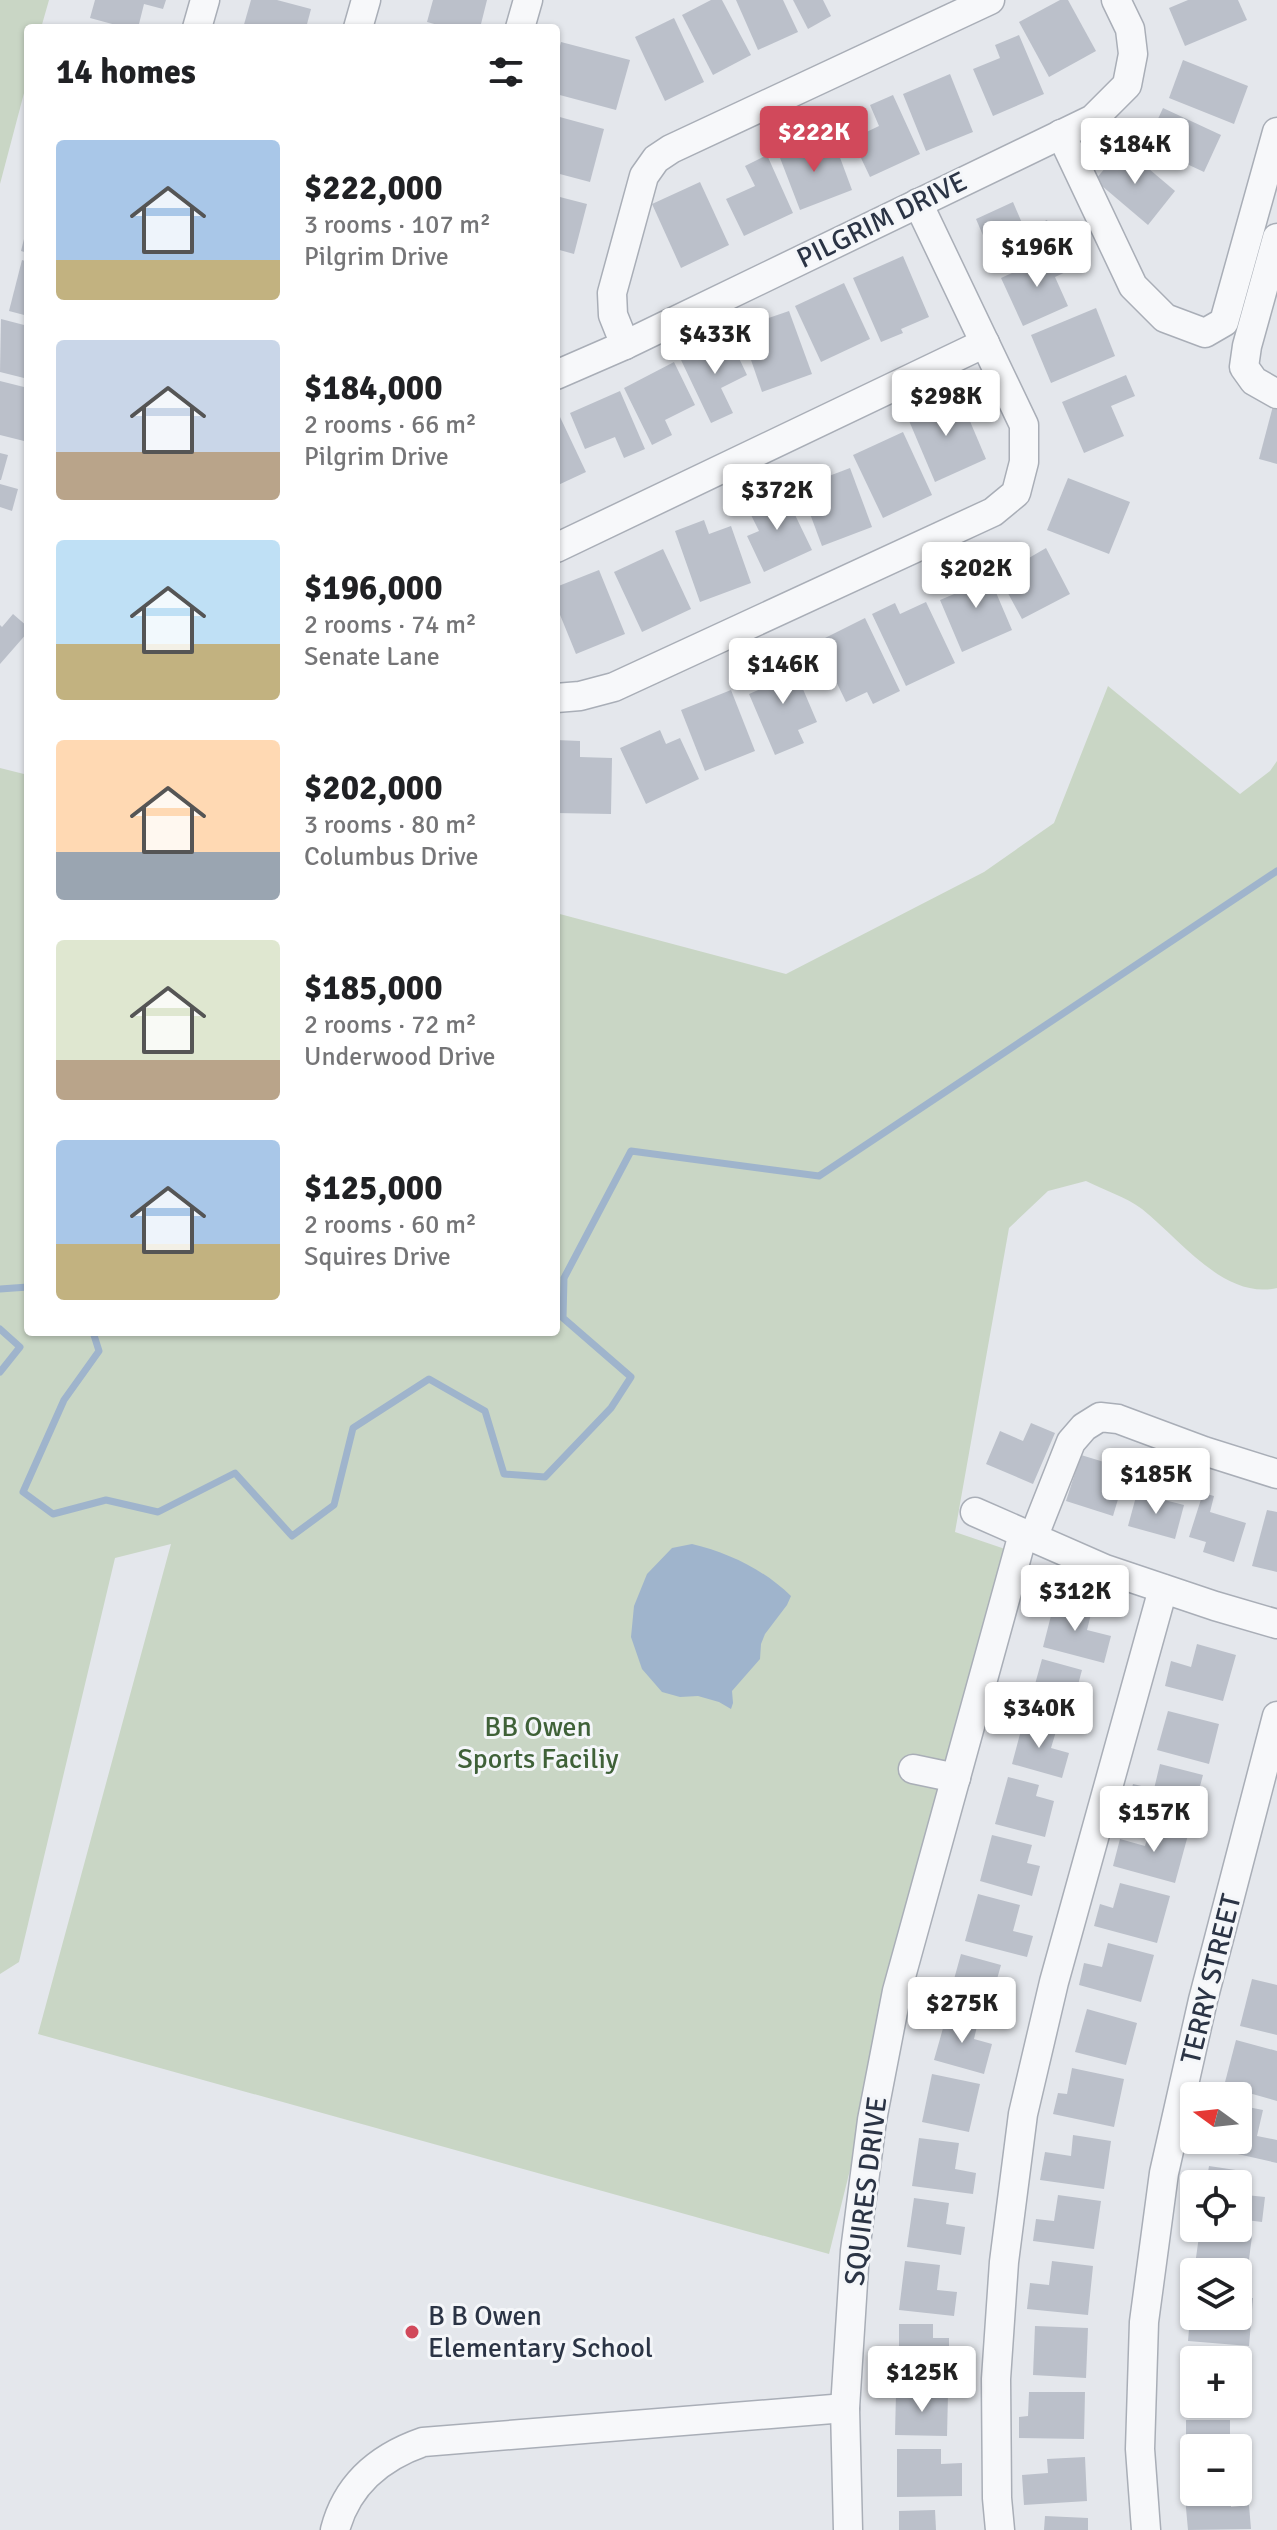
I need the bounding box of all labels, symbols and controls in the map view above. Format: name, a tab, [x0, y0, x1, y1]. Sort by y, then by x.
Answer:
icon: filters	[484, 50, 528, 94]
text: 14 homes	[56, 51, 196, 93]
pin: $222K	[758, 106, 870, 174]
text: $222K	[778, 116, 850, 148]
pin: $184K	[1079, 118, 1191, 186]
text: $184K	[1099, 128, 1171, 160]
street label: PILGRIM DRIVE	[791, 164, 973, 276]
text: $222,000	[304, 167, 443, 209]
icon: home	[120, 172, 216, 268]
text: 3 rooms · 107 m²	[304, 209, 491, 241]
pin: $196K	[981, 221, 1093, 289]
text: $196K	[1001, 231, 1073, 263]
text: Pilgrim Drive	[304, 241, 449, 273]
pin: $433K	[659, 308, 771, 376]
text: $433K	[679, 318, 751, 350]
text: $184,000	[304, 367, 443, 409]
pin: $298K	[890, 370, 1002, 438]
icon: home	[120, 372, 216, 468]
text: $298K	[910, 380, 982, 412]
text: 2 rooms · 66 m²	[304, 409, 477, 441]
text: Pilgrim Drive	[304, 441, 449, 473]
pin: $372K	[721, 464, 833, 532]
text: $372K	[741, 474, 813, 506]
pin: $202K	[920, 542, 1032, 610]
text: $202K	[940, 552, 1012, 584]
text: $196,000	[304, 567, 443, 609]
icon: home	[120, 572, 216, 668]
text: 2 rooms · 74 m²	[304, 609, 477, 641]
pin: $146K	[727, 638, 839, 706]
text: Senate Lane	[304, 641, 440, 673]
text: $146K	[747, 648, 819, 680]
text: $202,000	[304, 767, 443, 809]
icon: home	[120, 772, 216, 868]
text: 3 rooms · 80 m²	[304, 809, 477, 841]
text: Columbus Drive	[304, 841, 479, 873]
text: $185,000	[304, 967, 443, 1009]
icon: home	[120, 972, 216, 1068]
text: 2 rooms · 72 m²	[304, 1009, 477, 1041]
text: Underwood Drive	[304, 1041, 496, 1073]
text: $125,000	[304, 1167, 443, 1209]
icon: home	[120, 1172, 216, 1268]
text: 2 rooms · 60 m²	[304, 1209, 477, 1241]
text: Squires Drive	[304, 1241, 451, 1273]
pin: $185K	[1100, 1448, 1212, 1516]
text: $185K	[1120, 1458, 1192, 1490]
pin: $312K	[1019, 1565, 1131, 1633]
text: $312K	[1039, 1575, 1111, 1607]
pin: $340K	[983, 1682, 1095, 1750]
text: $340K	[1003, 1692, 1075, 1724]
park label: BB Owen Sports Faciliy	[457, 1710, 619, 1776]
pin: $157K	[1098, 1786, 1210, 1854]
text: $157K	[1118, 1796, 1190, 1828]
street label: TERRY STREET	[1173, 1890, 1249, 2067]
pin: $275K	[906, 1977, 1018, 2045]
text: $275K	[926, 1987, 998, 2019]
north arrow	[1180, 2082, 1252, 2154]
map controls	[1180, 2082, 1252, 2506]
street label: SQUIRES DRIVE	[838, 2095, 894, 2287]
button: locate	[1180, 2170, 1252, 2242]
button: layers	[1180, 2258, 1252, 2330]
place label: B B Owen Elementary School	[428, 2299, 653, 2365]
marker: B B Owen Elementary School	[403, 2323, 421, 2341]
pin: $125K	[866, 2346, 978, 2414]
button: +	[1180, 2346, 1252, 2418]
text: $125K	[886, 2356, 958, 2388]
button: −	[1180, 2434, 1252, 2506]

